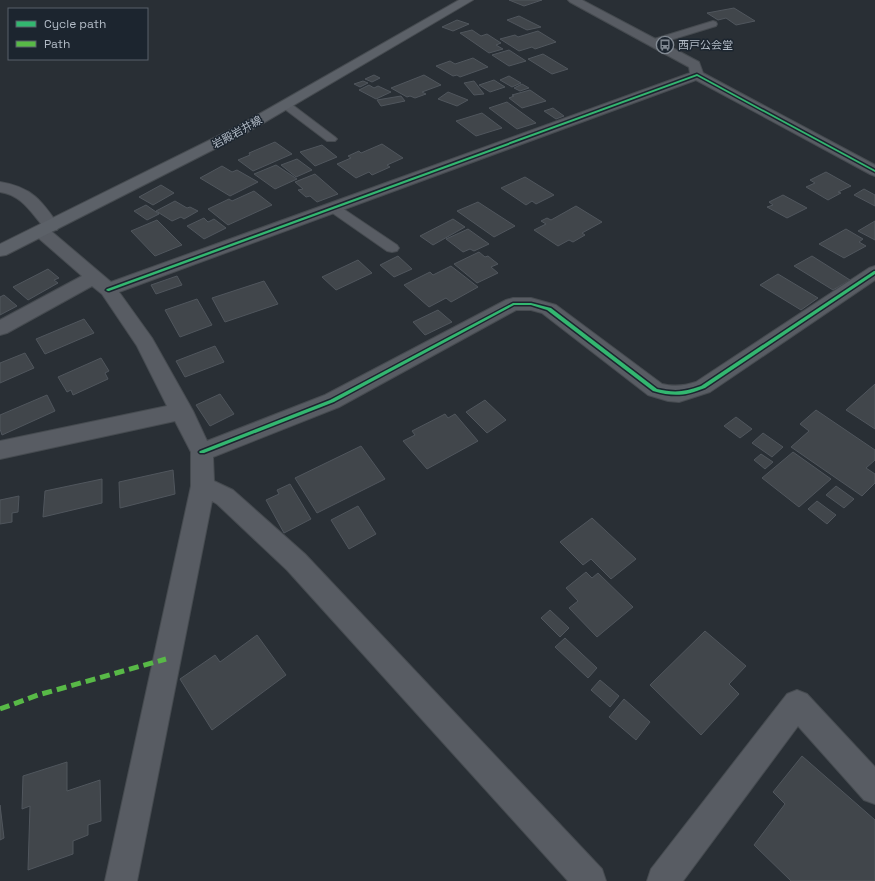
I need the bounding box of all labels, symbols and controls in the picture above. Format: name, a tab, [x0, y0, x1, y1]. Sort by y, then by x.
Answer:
legend	[8, 8, 148, 60]
text: Cycle path	[44, 16, 106, 32]
bus stop icon: 西戸公会堂	[655, 35, 675, 55]
text: Path	[44, 36, 70, 52]
place label: 西戸公会堂	[678, 38, 733, 52]
street label: 岩殿岩井線	[210, 113, 264, 151]

